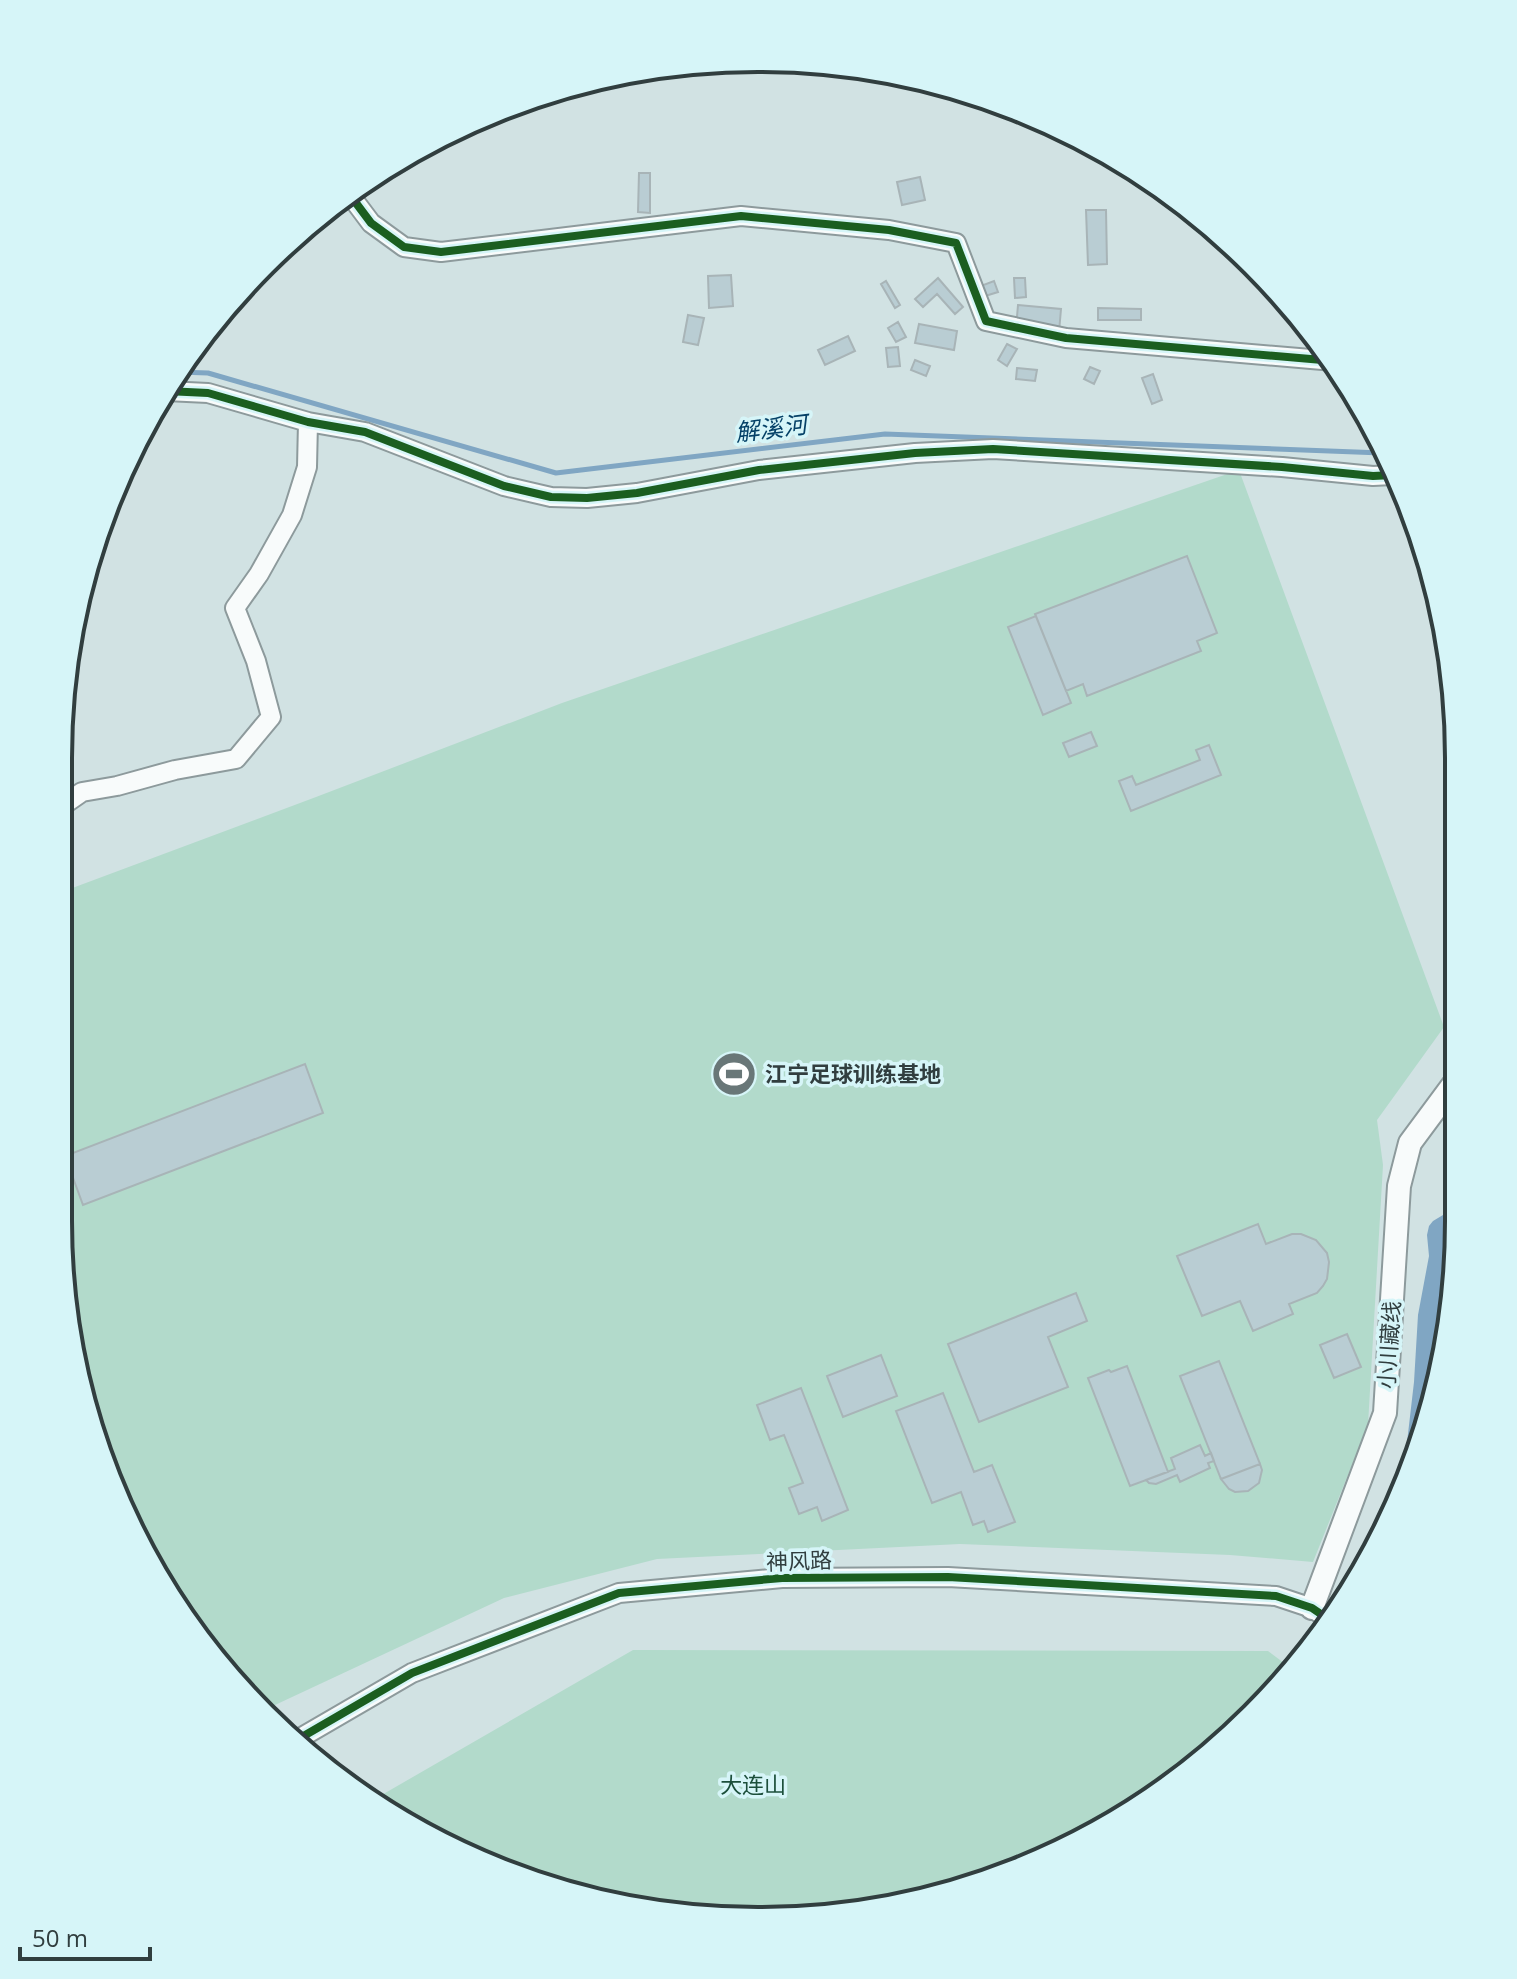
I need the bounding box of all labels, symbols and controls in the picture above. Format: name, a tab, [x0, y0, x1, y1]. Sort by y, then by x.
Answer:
water label: 解溪河	[733, 406, 813, 448]
sports icon: 江宁足球训练基地	[710, 1050, 758, 1098]
place label: 江宁足球训练基地	[765, 1058, 941, 1088]
street label: 小川藏线	[1370, 1300, 1406, 1390]
street label: 神风路	[765, 1544, 832, 1576]
park label: 大连山	[720, 1769, 786, 1799]
scale bar	[20, 1911, 150, 1961]
text: 50 m	[32, 1921, 88, 1954]

